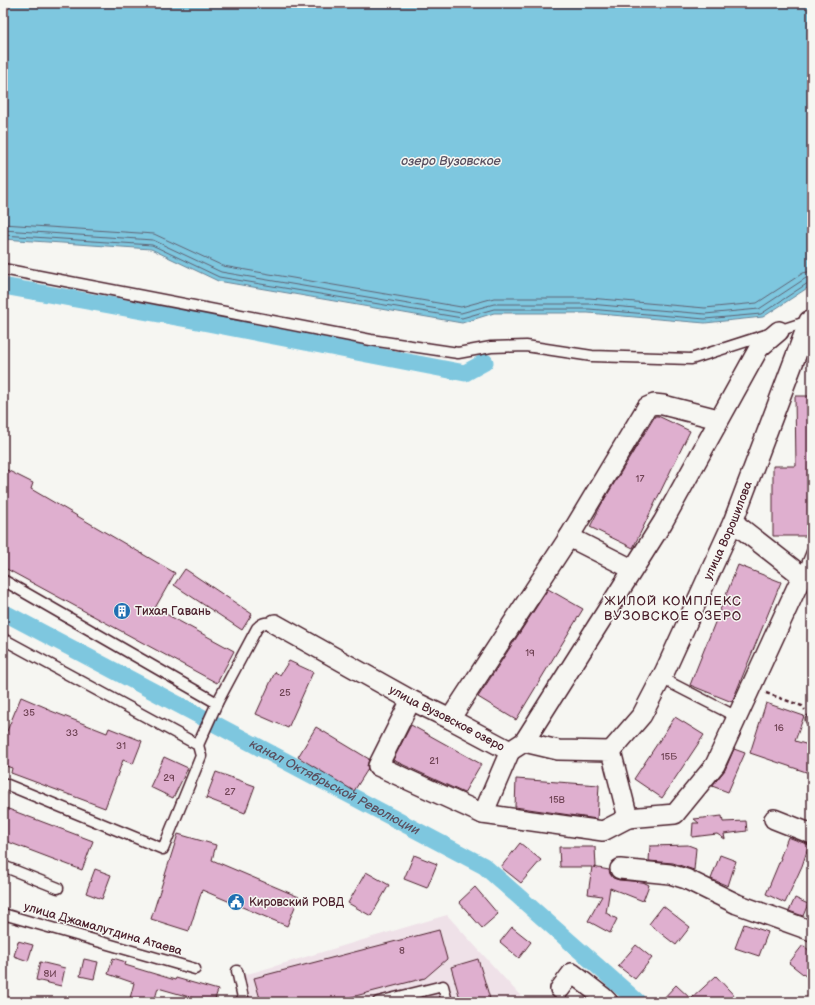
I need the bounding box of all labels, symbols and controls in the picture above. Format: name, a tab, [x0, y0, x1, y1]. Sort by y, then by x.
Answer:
water label: озеро Вузовское	[401, 153, 501, 169]
house number: 17	[636, 473, 644, 485]
street label: улица Ворошилова	[700, 479, 755, 582]
district label: ЖИЛОЙ КОМПЛЕКС ВУЗОВСКОЕ ОЗЕРО	[604, 593, 742, 624]
building icon: Тихая Гавань	[112, 601, 132, 621]
place label: Тихая Гавань	[135, 604, 211, 619]
house number: 19	[525, 647, 535, 659]
street label: улица Вузовское озеро	[387, 682, 507, 754]
house number: 25	[279, 687, 291, 699]
house number: 35	[23, 707, 35, 719]
house number: 16	[774, 722, 784, 734]
house number: 33	[66, 727, 78, 739]
water label: канал Октябрьской Революции	[247, 736, 423, 839]
house number: 31	[116, 740, 126, 752]
house number: 15Б	[661, 751, 677, 763]
house number: 21	[429, 755, 439, 767]
house number: 29	[163, 772, 175, 784]
house number: 27	[225, 786, 235, 798]
house number: 15В	[549, 794, 566, 806]
public building icon: Кировский РОВД	[226, 892, 246, 912]
place label: Кировский РОВД	[249, 895, 345, 910]
street label: улица Джамалутдина Атаева	[22, 899, 184, 959]
house number: 8	[399, 945, 405, 957]
house number: 8И	[43, 968, 57, 980]

